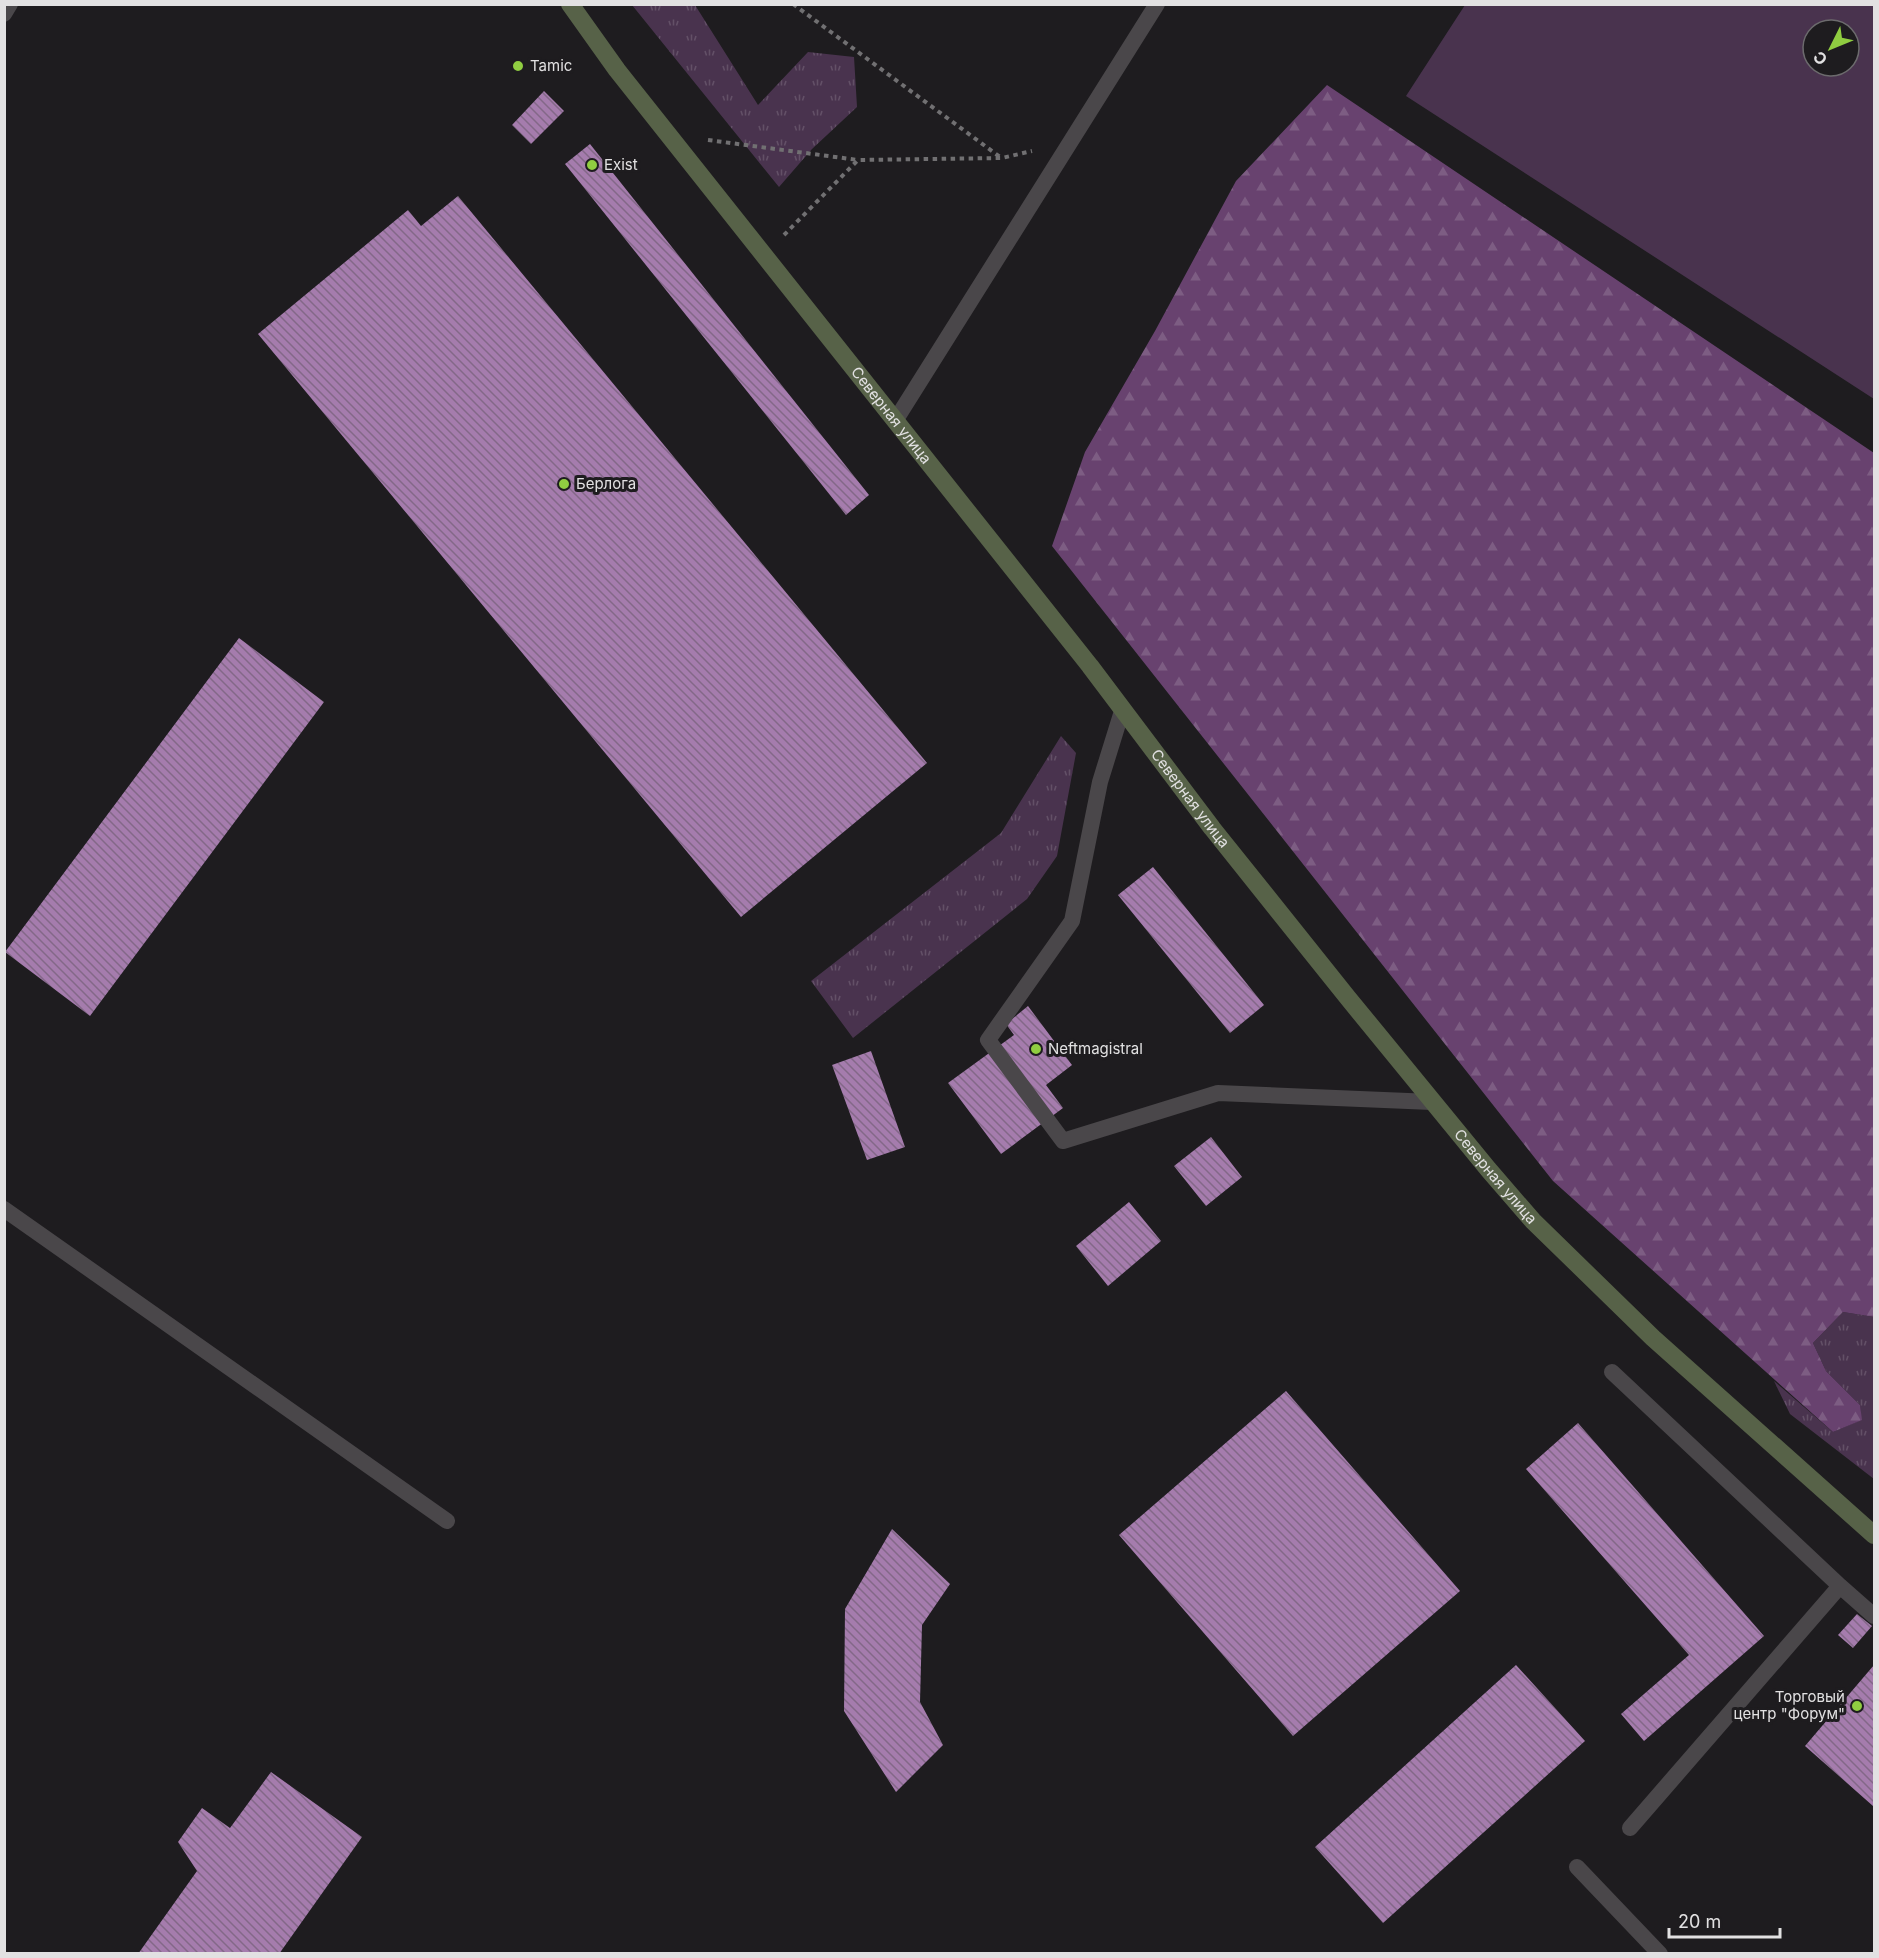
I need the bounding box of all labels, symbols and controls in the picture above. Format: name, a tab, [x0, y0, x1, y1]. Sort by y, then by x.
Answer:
north arrow	[1801, 18, 1861, 78]
text: С	[1809, 47, 1831, 69]
place label: Tamic	[530, 56, 572, 75]
marker: Tamic	[511, 59, 525, 73]
place label: Exist	[604, 155, 638, 174]
marker: Exist	[585, 158, 599, 172]
street label: Северная улица	[847, 363, 936, 467]
place label: Берлога	[576, 474, 636, 493]
marker: Берлога	[557, 477, 571, 491]
street label: Северная улица	[1147, 745, 1234, 851]
place label: Neftmagistral	[1048, 1039, 1143, 1058]
marker: Neftmagistral	[1029, 1042, 1043, 1056]
street label: Северная улица	[1450, 1125, 1541, 1228]
place label: Торговый центр "Форум"	[1734, 1687, 1845, 1723]
marker: Торговый центр "Форум"	[1850, 1699, 1864, 1713]
scale bar	[1669, 1901, 1780, 1939]
text: 20 m	[1678, 1911, 1721, 1932]

